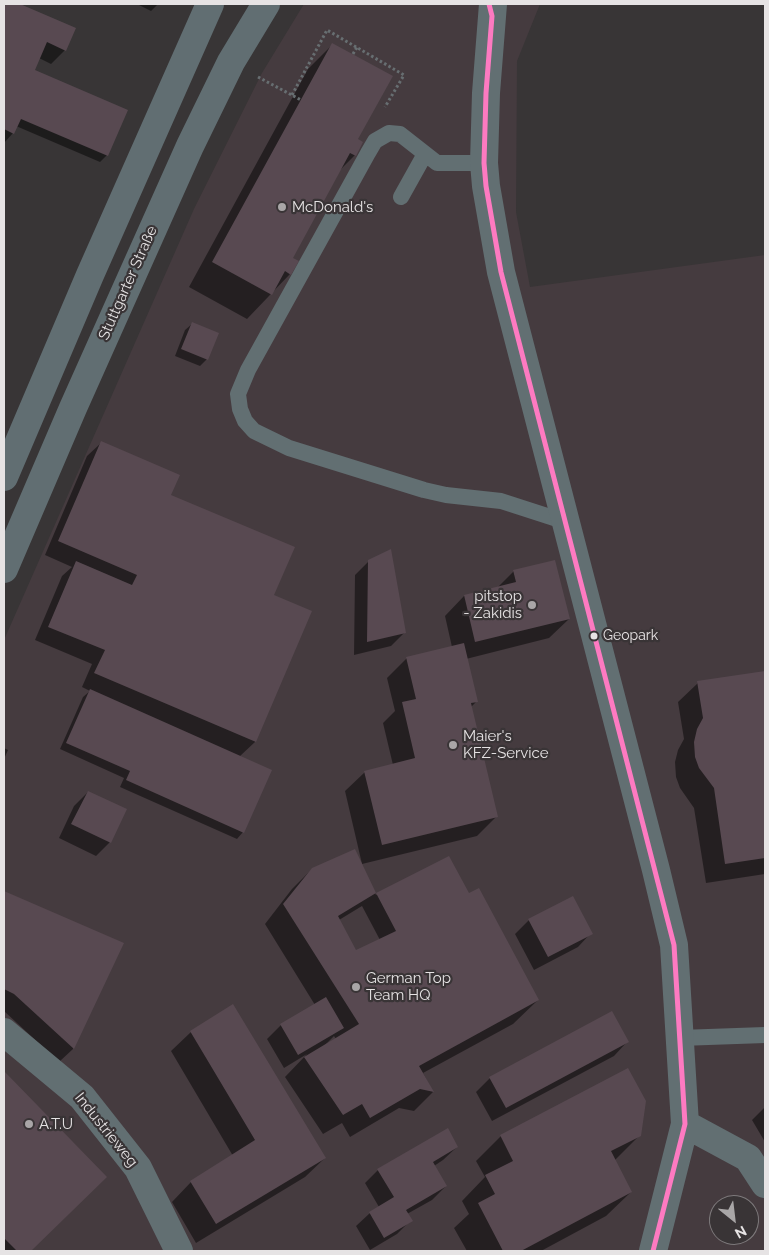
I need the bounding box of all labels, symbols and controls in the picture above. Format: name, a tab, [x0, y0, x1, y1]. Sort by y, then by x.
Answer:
place label: McDonald's	[292, 198, 373, 216]
marker: McDonald's	[276, 201, 288, 213]
street label: Stuttgarter Straße	[95, 223, 161, 343]
place label: pitstop - Zakidis	[463, 587, 522, 622]
marker: pitstop - Zakidis	[526, 599, 538, 611]
place label: Geopark	[603, 628, 658, 644]
marker: Geopark	[589, 631, 599, 641]
place label: Maier's KFZ-Service	[463, 727, 549, 762]
marker: Maier's KFZ-Service	[447, 739, 459, 751]
place label: German Top Team HQ	[366, 969, 451, 1004]
marker: German Top Team HQ	[350, 981, 362, 993]
street label: Industrieweg	[71, 1089, 141, 1171]
place label: A.T.U	[39, 1115, 73, 1133]
marker: A.T.U	[23, 1118, 35, 1130]
north arrow	[709, 1195, 759, 1245]
text: N	[732, 1223, 749, 1242]

